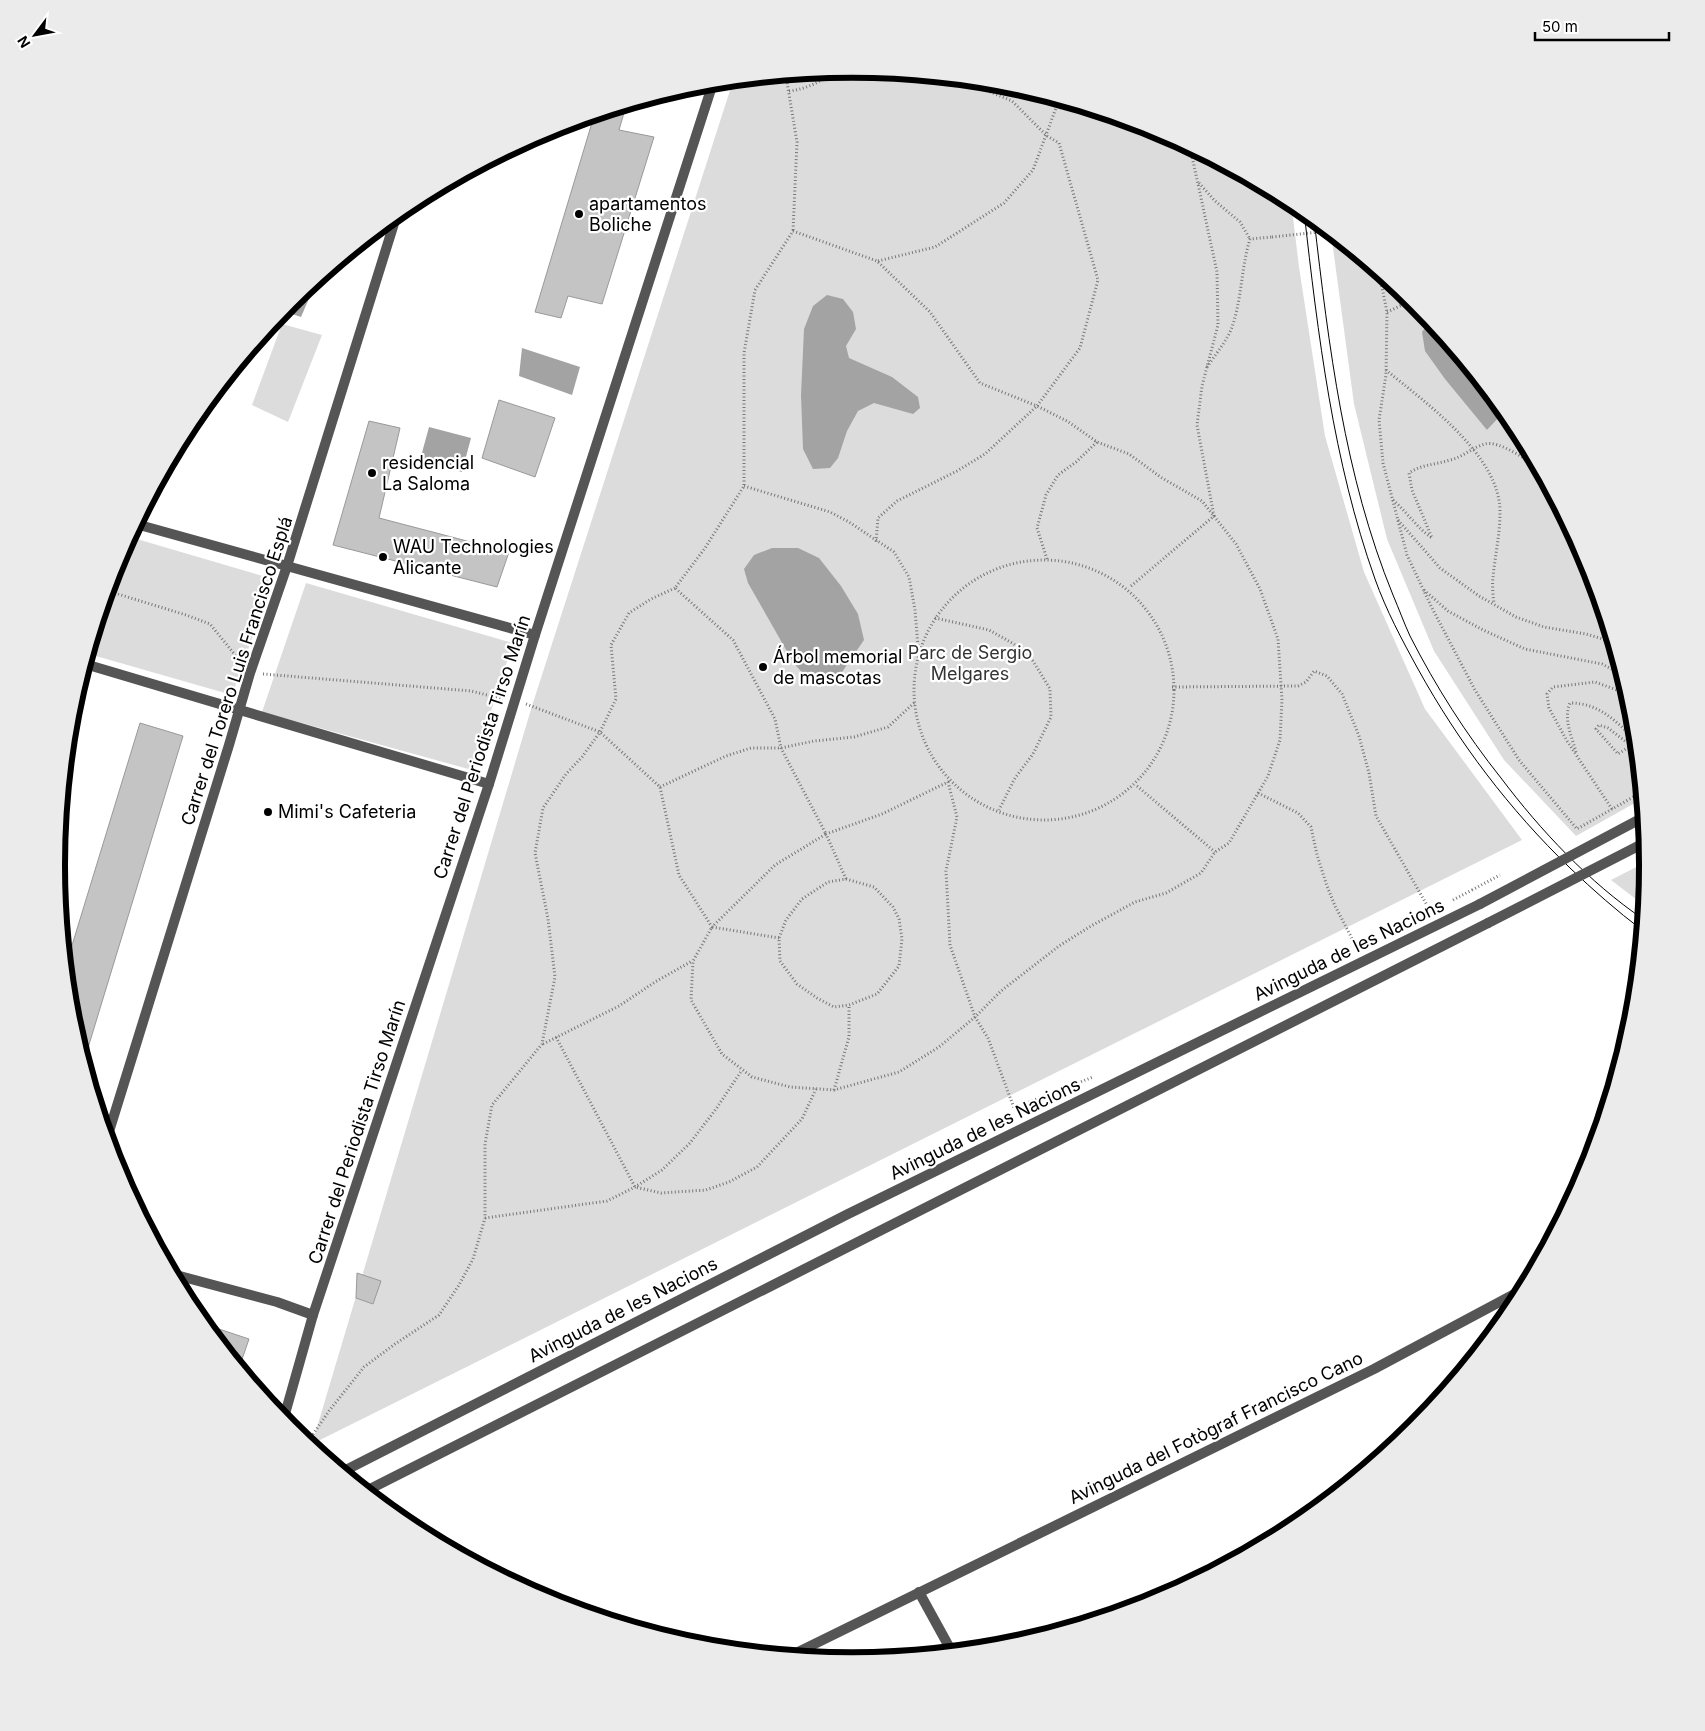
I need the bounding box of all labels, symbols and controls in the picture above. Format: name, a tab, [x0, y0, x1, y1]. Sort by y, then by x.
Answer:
north arrow	[10, 10, 60, 60]
scale bar	[1535, 10, 1669, 42]
text: 50 m	[1542, 17, 1578, 36]
text: N	[14, 33, 34, 51]
place label: apartamentos Boliche	[589, 193, 706, 235]
marker: apartamentos Boliche	[573, 208, 585, 220]
place label: residencial La Saloma	[382, 452, 474, 494]
marker: residencial La Saloma	[366, 467, 378, 479]
street label: Carrer del Torero Luis Francisco Esplá	[177, 514, 297, 828]
place label: WAU Technologies Alicante	[393, 536, 554, 578]
marker: WAU Technologies Alicante	[377, 551, 389, 563]
street label: Carrer del Periodista Tirso Marín	[429, 612, 534, 882]
park label: Parc de Sergio Melgares	[908, 642, 1032, 684]
place label: Árbol memorial de mascotas	[773, 645, 902, 688]
marker: Árbol memorial de mascotas	[757, 661, 769, 673]
place label: Mimi's Cafeteria	[278, 801, 416, 822]
marker: Mimi's Cafeteria	[262, 806, 274, 818]
street label: Avinguda de les Nacions	[1250, 894, 1447, 1005]
street label: Carrer del Periodista Tirso Marín	[304, 997, 409, 1267]
street label: Avinguda de les Nacions	[886, 1073, 1083, 1184]
street label: Avinguda de les Nacions	[525, 1253, 721, 1366]
street label: Avinguda del Fotògraf Francisco Cano	[1065, 1347, 1366, 1508]

